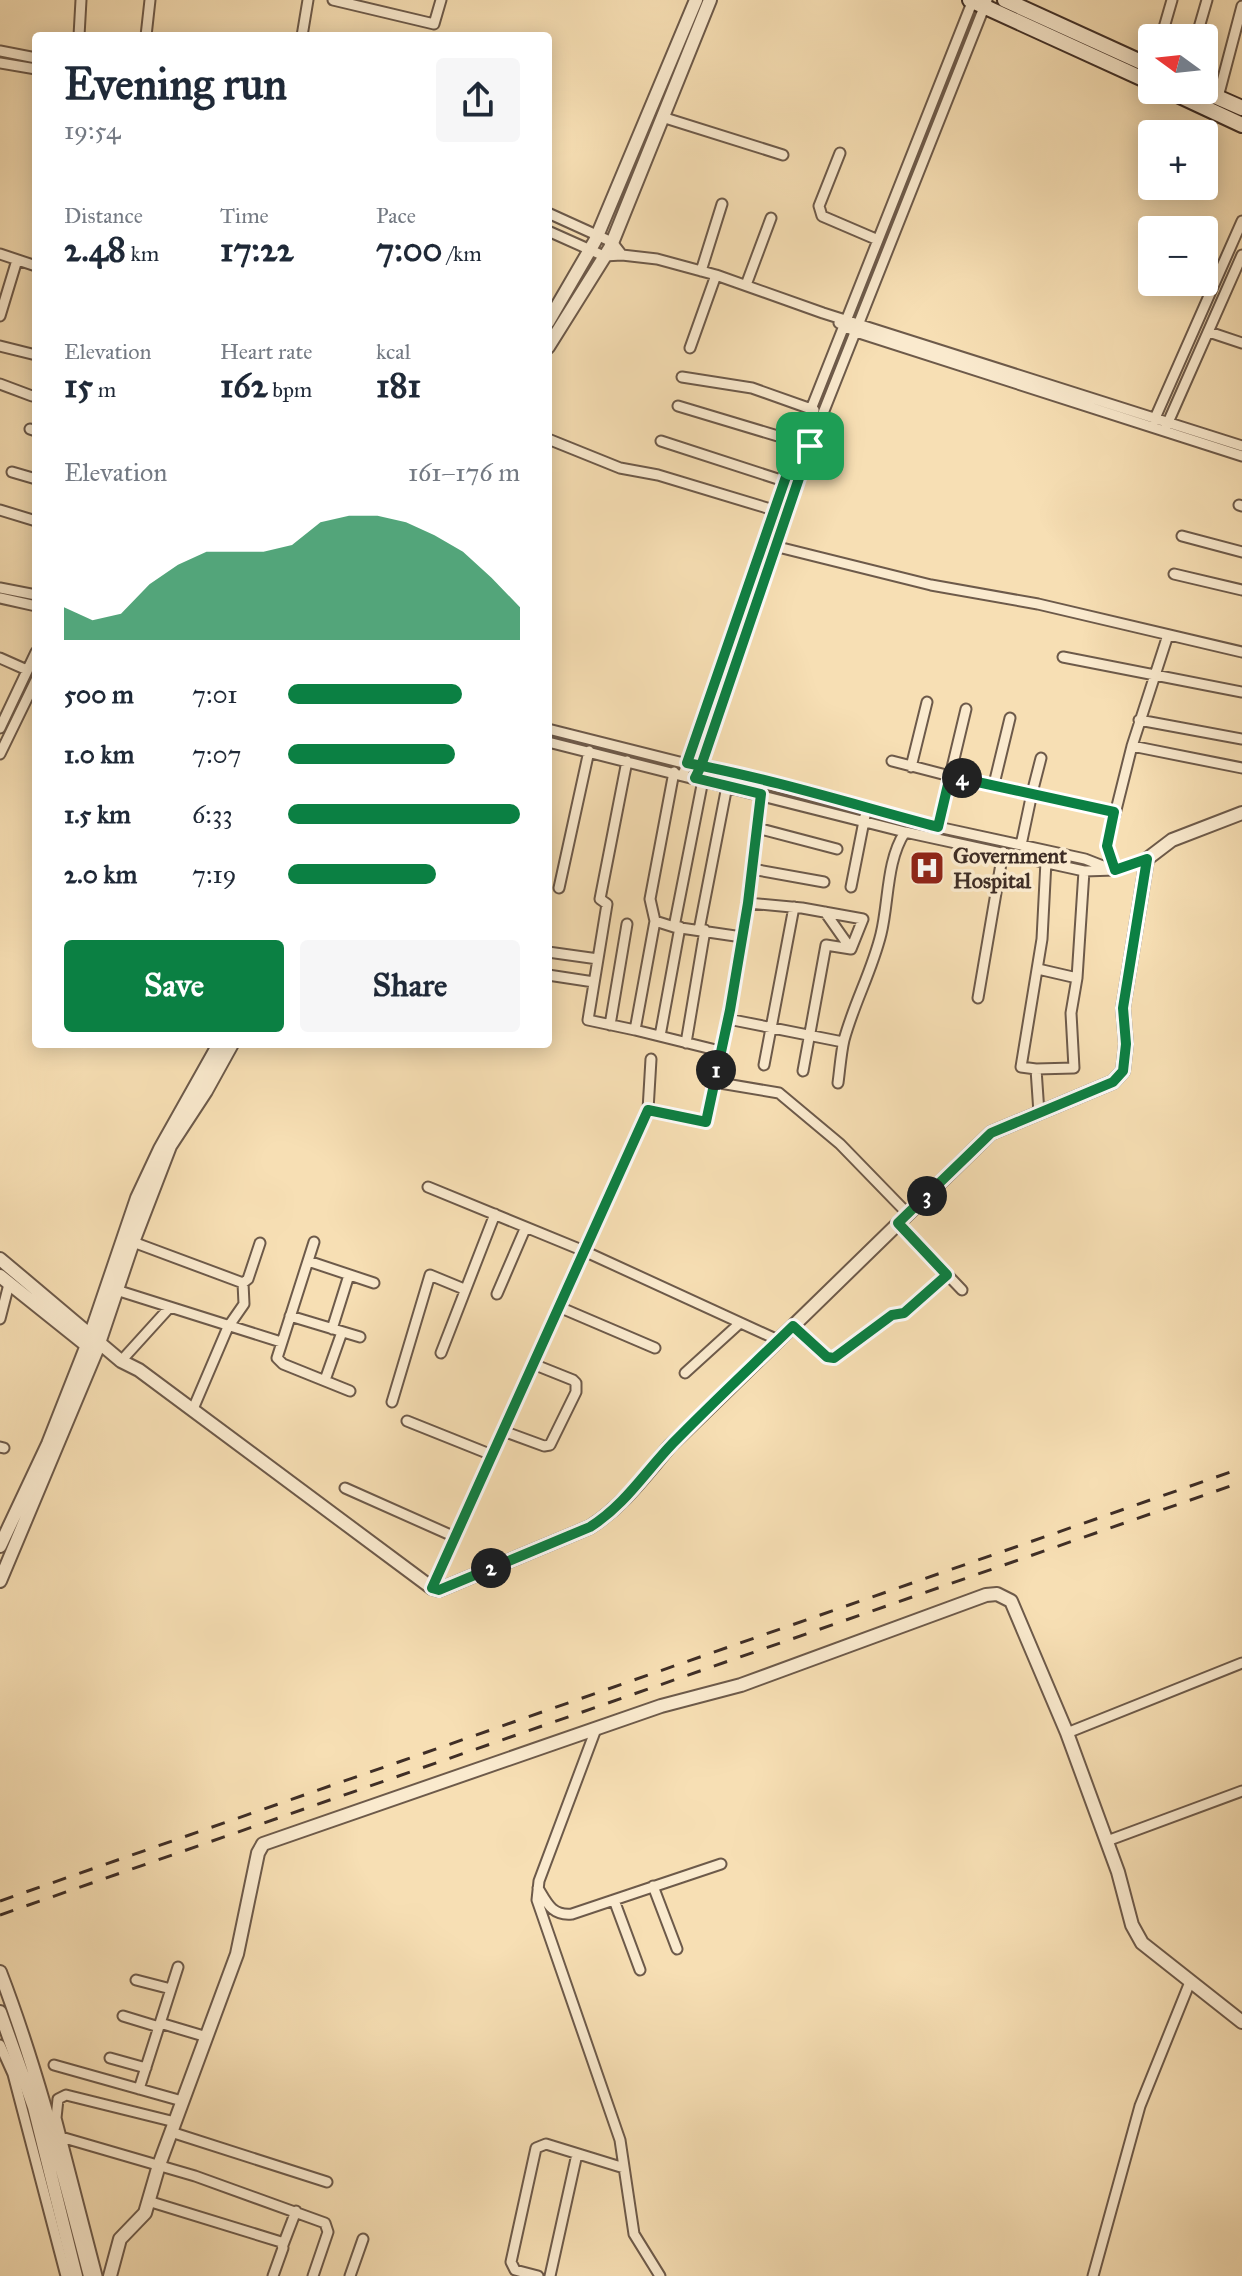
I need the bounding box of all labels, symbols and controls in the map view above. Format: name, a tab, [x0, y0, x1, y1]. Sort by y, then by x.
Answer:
north arrow	[1138, 24, 1218, 104]
map controls	[1138, 24, 1218, 296]
text: Evening run	[64, 57, 287, 111]
button: share	[436, 58, 520, 142]
text: 19:54	[64, 114, 120, 146]
button: +	[1138, 120, 1218, 200]
text: Distance	[64, 202, 143, 229]
text: Time	[220, 202, 269, 229]
text: Pace	[376, 202, 416, 229]
button: −	[1138, 216, 1218, 296]
text: 2.48	[64, 229, 126, 270]
text: 17:22	[220, 229, 294, 270]
text: 7:00	[376, 229, 442, 270]
text: km	[126, 240, 159, 267]
text: /km	[442, 240, 482, 267]
text: Elevation	[64, 338, 151, 365]
text: Heart rate	[220, 338, 313, 365]
text: kcal	[376, 338, 411, 365]
text: 15	[64, 365, 93, 406]
text: 162	[220, 365, 268, 406]
text: 181	[376, 365, 421, 406]
text: m	[93, 376, 116, 403]
text: bpm	[268, 376, 312, 403]
pin	[776, 412, 844, 480]
icon: arrive	[788, 424, 832, 468]
text: Elevation	[64, 456, 167, 488]
text: 161–176 m	[408, 456, 520, 488]
text: 500 m	[64, 678, 134, 710]
text: 7:01	[192, 678, 238, 710]
text: 1.0 km	[64, 738, 134, 770]
text: 7:07	[192, 738, 241, 770]
pin: 4	[942, 758, 982, 798]
text: 4	[956, 764, 968, 791]
text: 1.5 km	[64, 798, 131, 830]
text: 6:33	[192, 798, 233, 830]
place label: Government Hospital	[953, 842, 1067, 894]
hospital icon: Government Hospital	[908, 849, 946, 887]
text: 2.0 km	[64, 858, 137, 890]
text: 7:19	[192, 858, 236, 890]
button: Save	[64, 940, 284, 1032]
button: Share	[300, 940, 520, 1032]
pin: 1	[696, 1050, 736, 1090]
text: 1	[712, 1056, 720, 1083]
pin: 3	[907, 1176, 947, 1216]
text: 3	[923, 1182, 931, 1209]
pin: 2	[471, 1548, 511, 1588]
text: 2	[486, 1554, 496, 1581]

